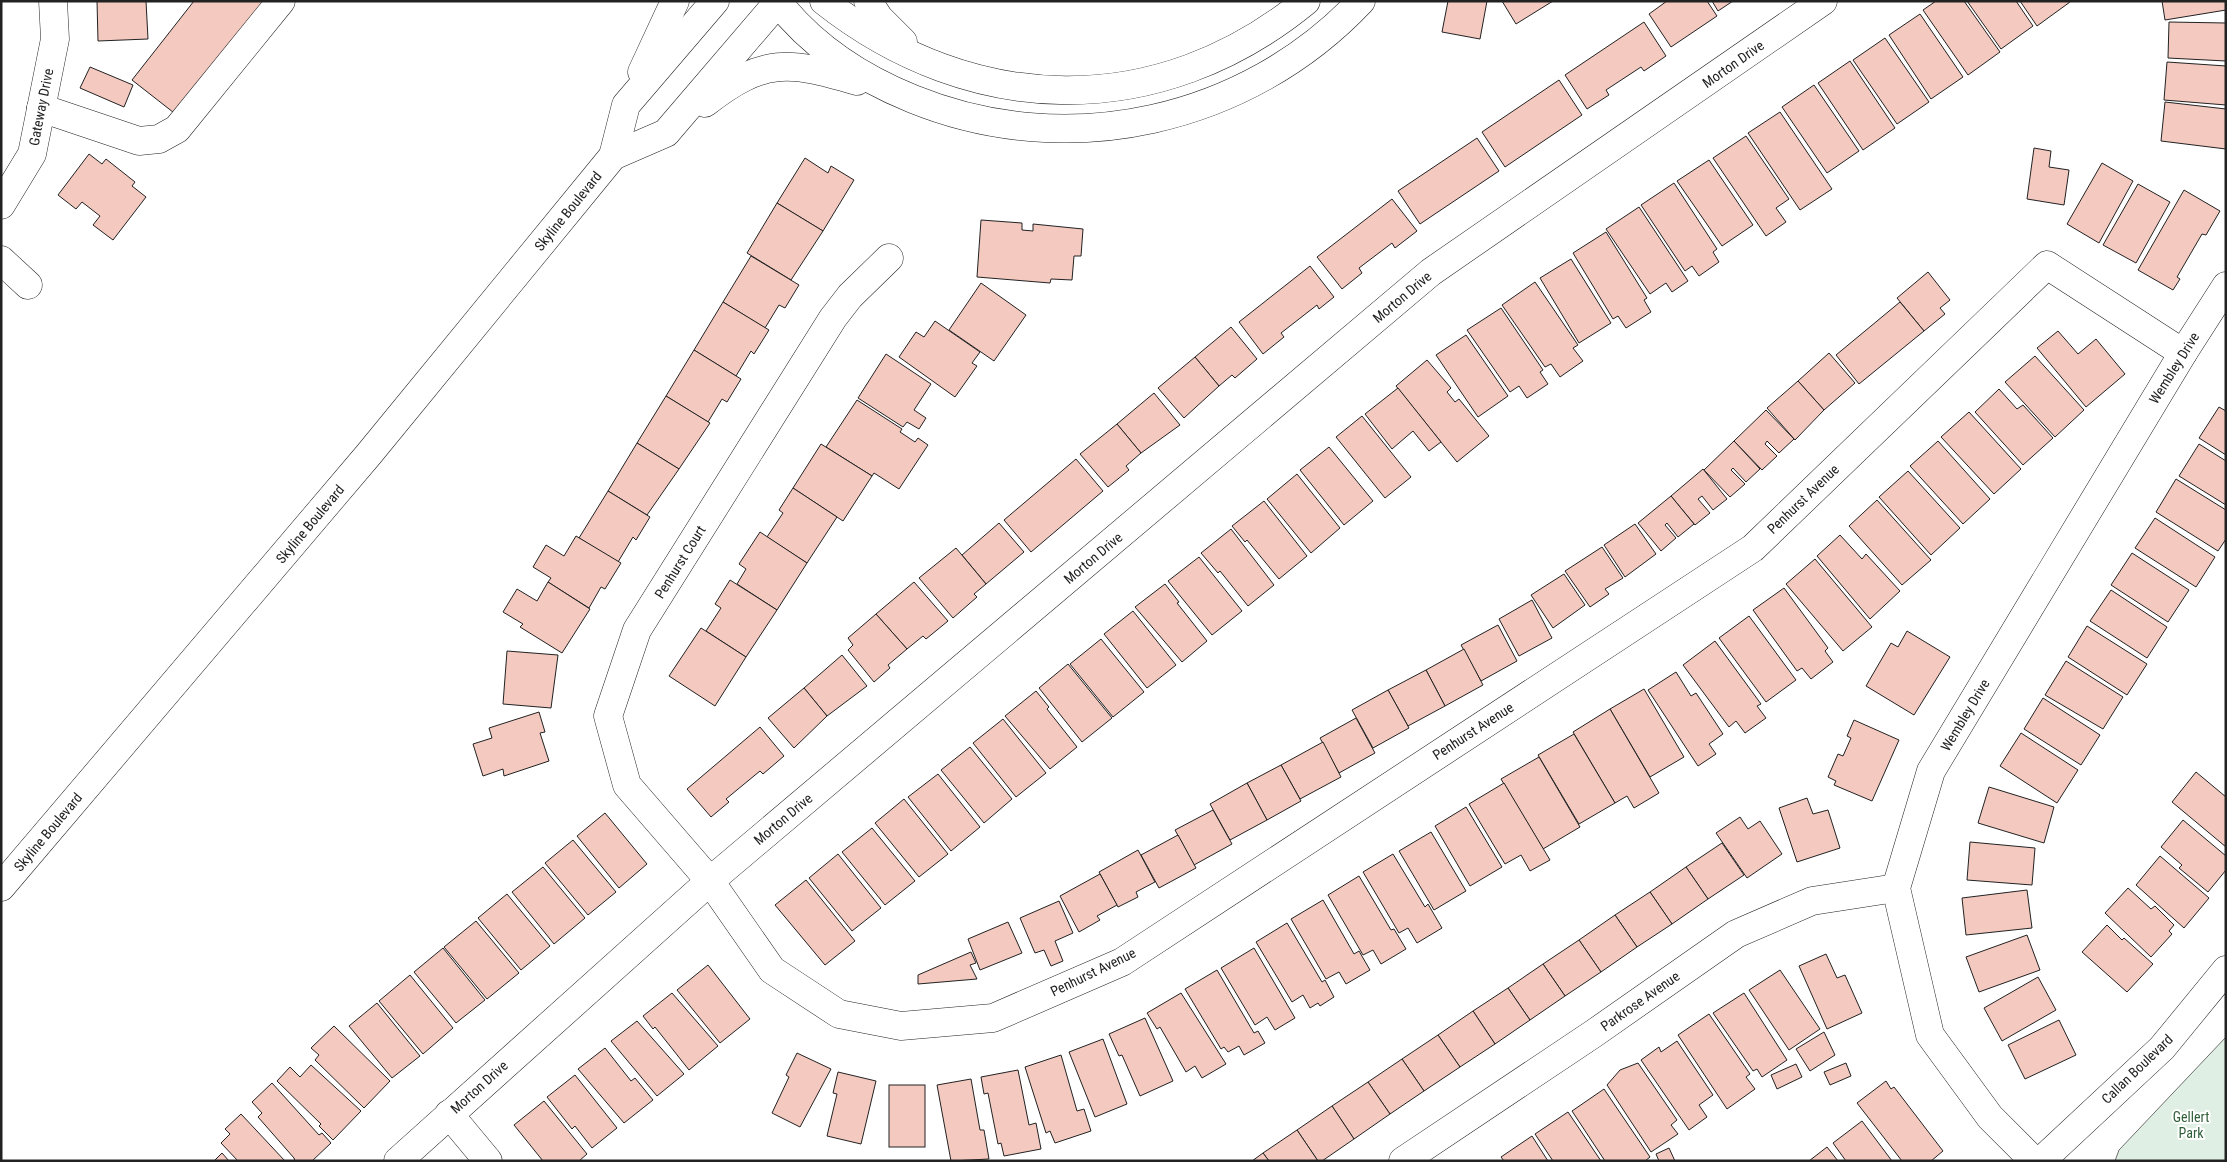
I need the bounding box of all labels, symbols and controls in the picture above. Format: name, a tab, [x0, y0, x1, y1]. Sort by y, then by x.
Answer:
street label: Morton Drive	[1699, 37, 1767, 91]
street label: Gateway Drive	[26, 67, 56, 147]
street label: Skyline Boulevard	[531, 168, 605, 254]
street label: Morton Drive	[1370, 268, 1435, 326]
street label: Wembley Drive	[2146, 329, 2203, 407]
street label: Penhurst Avenue	[1764, 461, 1842, 537]
street label: Skyline Boulevard	[273, 482, 347, 566]
street label: Penhurst Court	[651, 523, 709, 601]
street label: Morton Drive	[1061, 529, 1126, 587]
street label: Wembley Drive	[1937, 676, 1993, 754]
street label: Penhurst Avenue	[1430, 699, 1517, 763]
street label: Skyline Boulevard	[11, 790, 85, 874]
street label: Morton Drive	[751, 790, 816, 848]
street label: Penhurst Avenue	[1048, 944, 1139, 1000]
street label: Parkrose Avenue	[1597, 968, 1683, 1034]
street label: Callan Boulevard	[2098, 1031, 2176, 1107]
street label: Morton Drive	[447, 1057, 511, 1117]
park label: Gellert Park	[2173, 1109, 2209, 1141]

